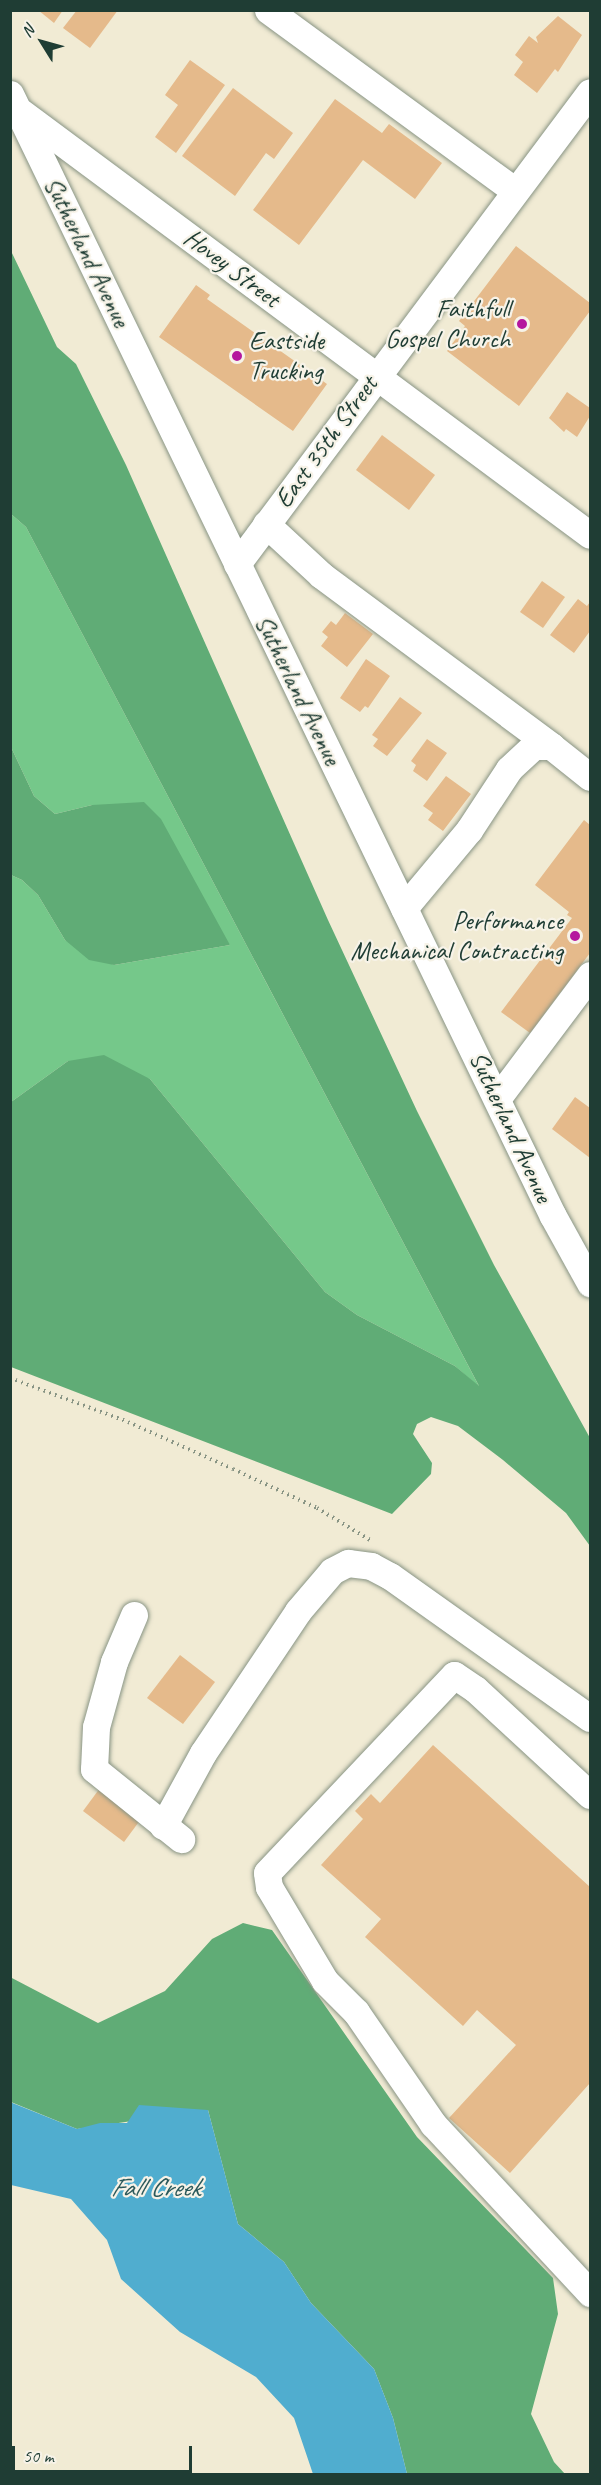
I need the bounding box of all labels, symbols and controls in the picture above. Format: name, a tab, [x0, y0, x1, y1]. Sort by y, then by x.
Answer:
north arrow	[12, 12, 72, 72]
text: N	[17, 21, 39, 41]
street label: Sutherland Avenue	[37, 172, 137, 332]
street label: Hovey Street	[178, 222, 286, 314]
place label: Faithfull Gospel Church	[385, 293, 510, 354]
marker: Faithfull Gospel Church	[515, 317, 529, 331]
place label: Eastside Trucking	[249, 325, 324, 386]
marker: Eastside Trucking	[230, 349, 244, 363]
street label: East 35th Street	[268, 370, 384, 514]
street label: Sutherland Avenue	[248, 610, 348, 770]
place label: Performance Mechanical Contracting	[351, 905, 563, 966]
marker: Performance Mechanical Contracting	[568, 929, 582, 943]
street label: Sutherland Avenue	[462, 1047, 560, 1207]
water label: Fall Creek	[111, 2172, 199, 2204]
scale bar	[15, 2434, 195, 2472]
text: 50 m	[23, 2445, 54, 2467]

